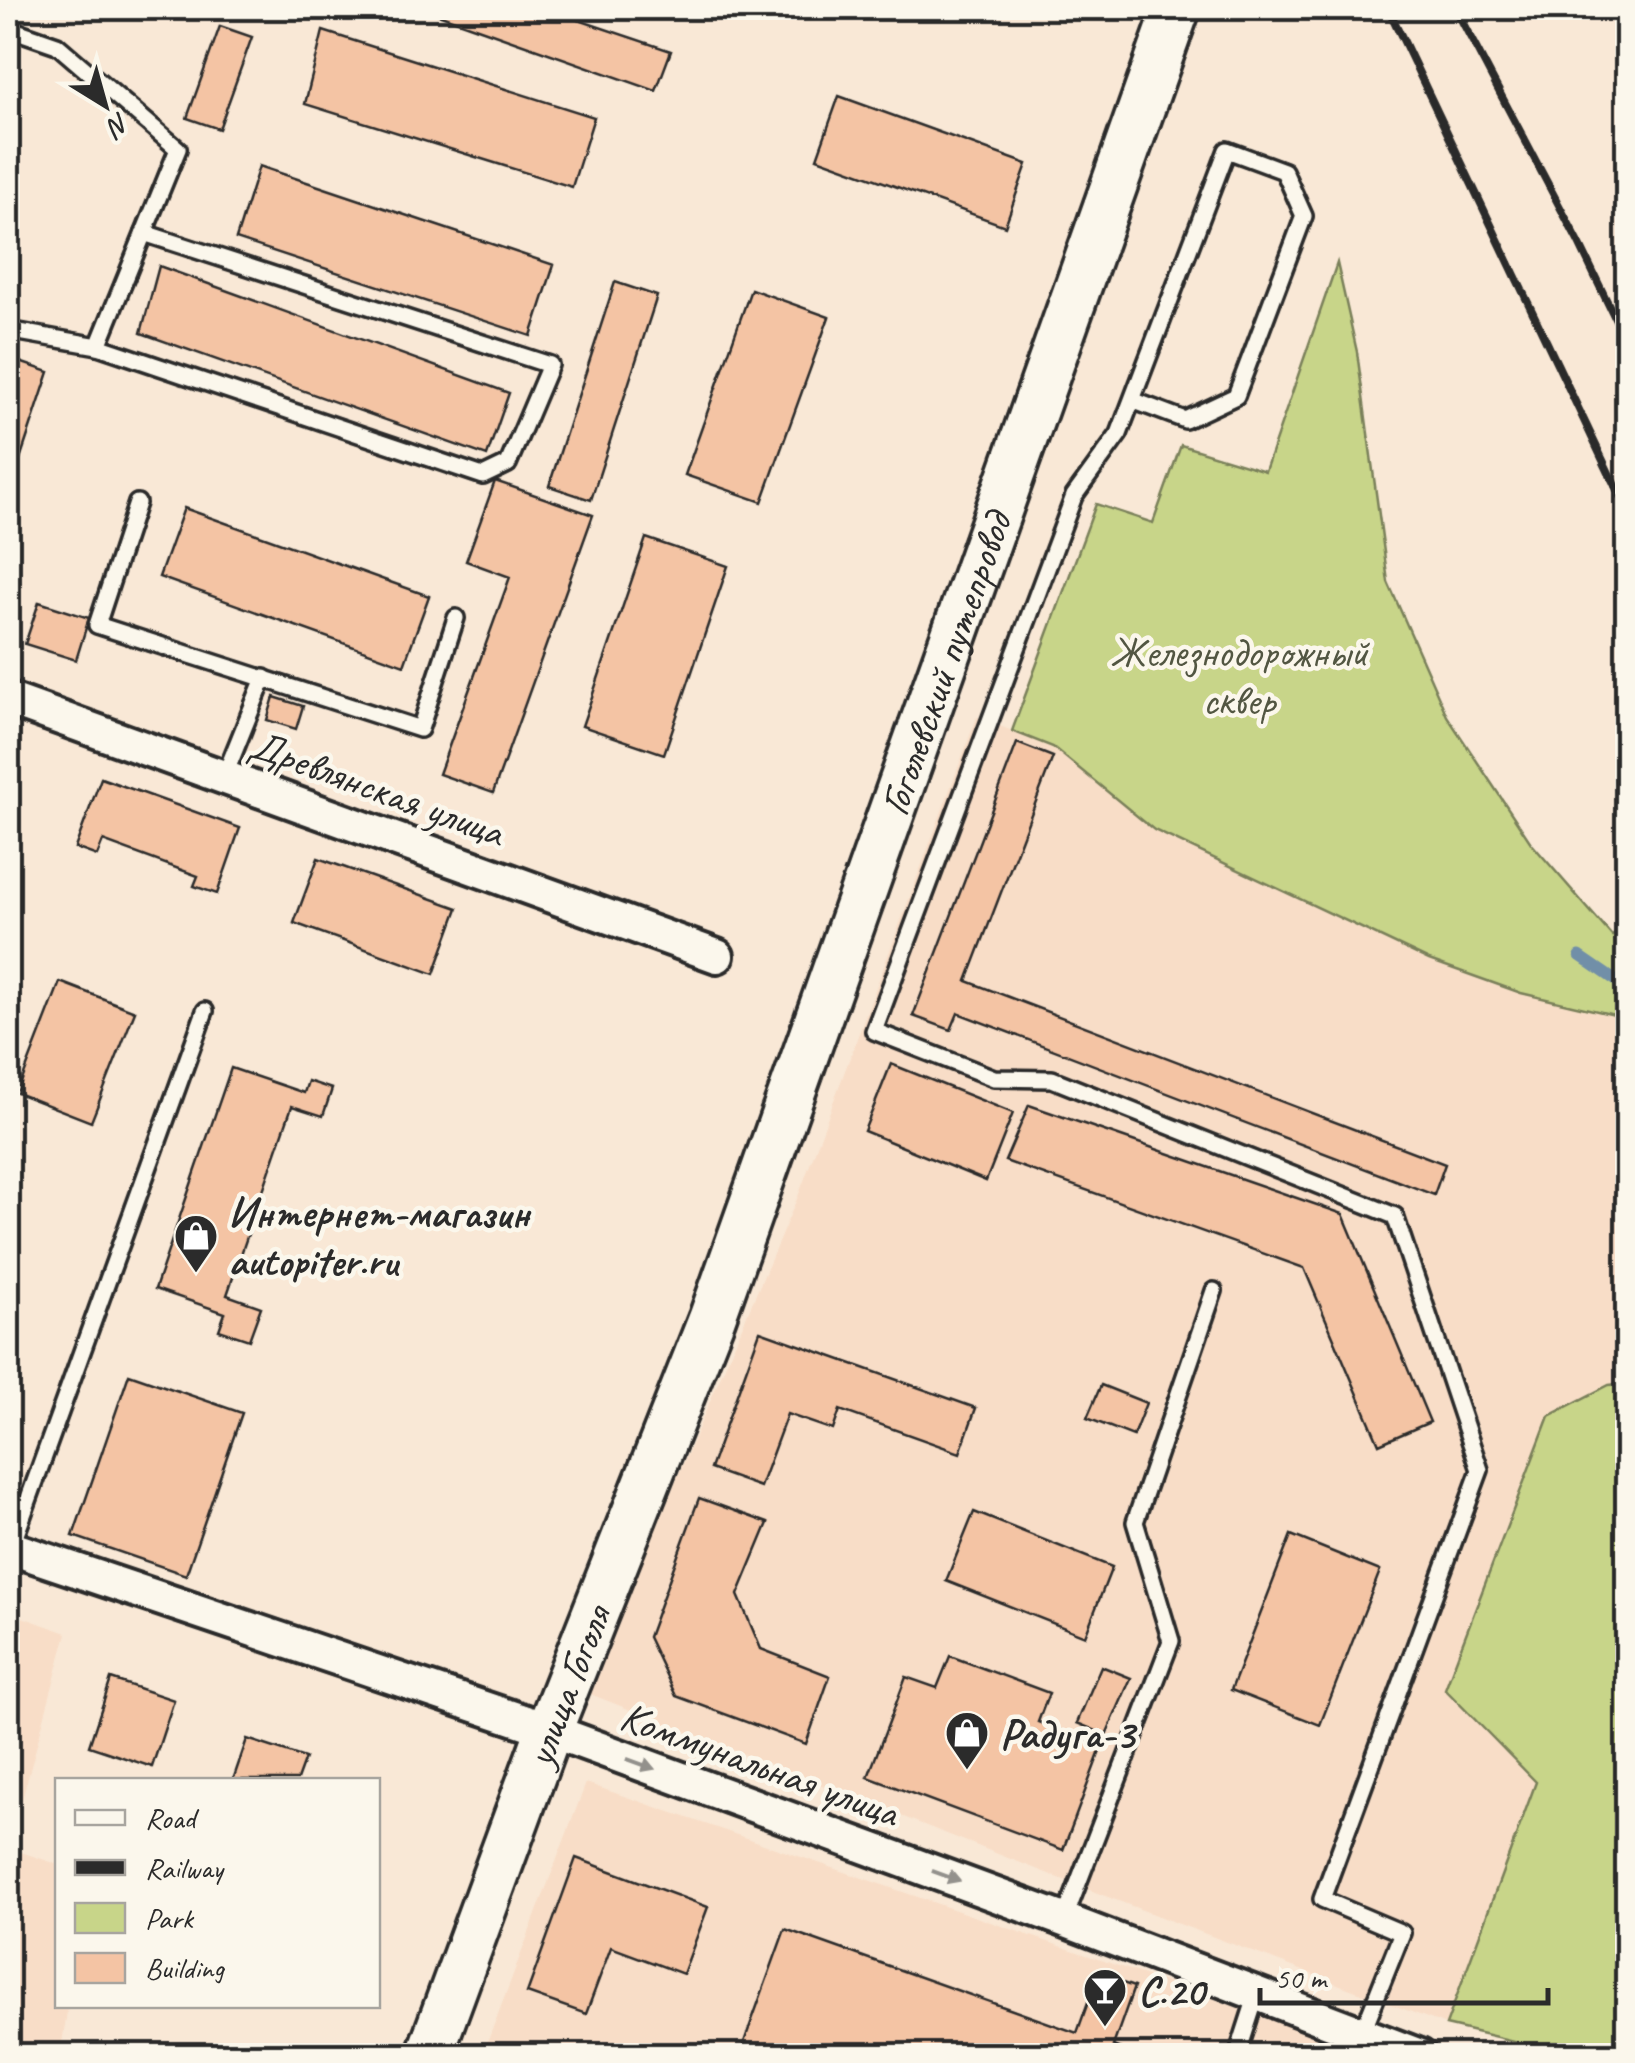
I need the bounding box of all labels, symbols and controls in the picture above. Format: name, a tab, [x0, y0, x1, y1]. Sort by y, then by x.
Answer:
north arrow	[55, 55, 155, 155]
text: N	[99, 105, 137, 147]
street label: Гоголевский путепровод	[868, 502, 1025, 822]
park label: Железнодорожный сквер	[1110, 626, 1370, 727]
street label: Древлянская улица	[242, 718, 514, 860]
place label: Интернет-магазин autopiter.ru	[228, 1187, 532, 1288]
shop icon: Интернет-магазин autopiter.ru	[173, 1213, 219, 1274]
street label: улица Гоголя	[512, 1596, 624, 1777]
street label: Коммунальная улица	[613, 1690, 909, 1840]
place label: Радуга-3	[1000, 1708, 1138, 1761]
shop icon: Радуга-3	[944, 1710, 990, 1771]
one-way arrow	[626, 1757, 656, 1773]
legend	[55, 1778, 380, 2008]
text: Road	[145, 1799, 199, 1837]
text: Railway	[145, 1849, 225, 1887]
one-way arrow	[931, 1869, 961, 1884]
text: Park	[145, 1899, 195, 1937]
scale bar	[1260, 1943, 1548, 2005]
text: Building	[145, 1949, 225, 1987]
text: 50 m	[1275, 1959, 1328, 1997]
place label: C.20	[1138, 1965, 1208, 2018]
bar icon: C.20	[1082, 1967, 1128, 2028]

